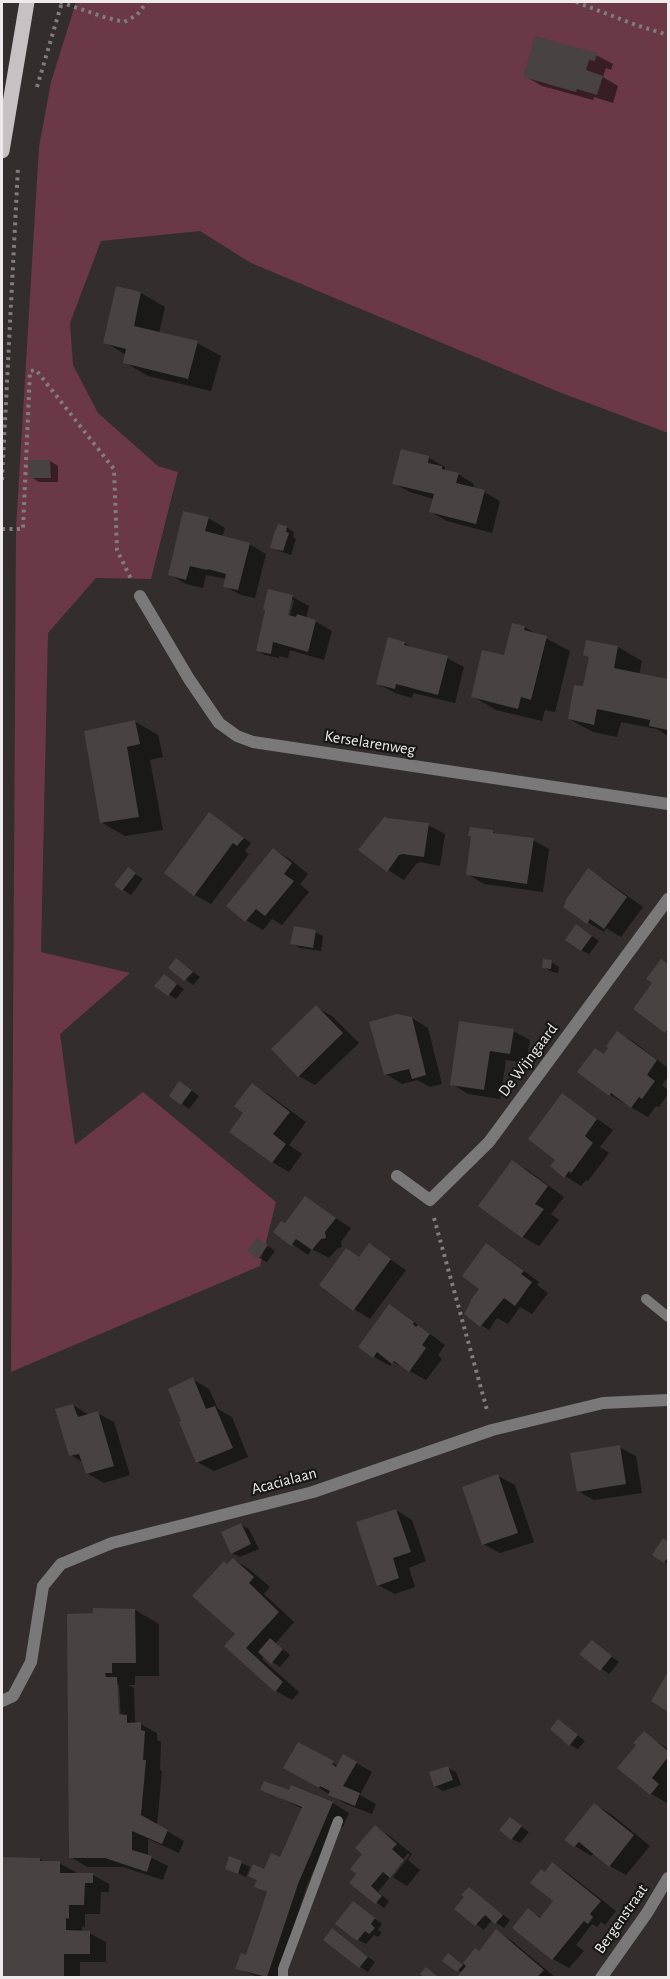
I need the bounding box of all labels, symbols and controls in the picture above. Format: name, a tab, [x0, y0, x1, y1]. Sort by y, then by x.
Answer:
street label: Kerselarenweg	[323, 726, 417, 760]
street label: De Wijngaard	[494, 1020, 562, 1100]
street label: Acacialaan	[249, 1463, 319, 1499]
street label: Bergenstraat	[590, 1881, 652, 1957]

